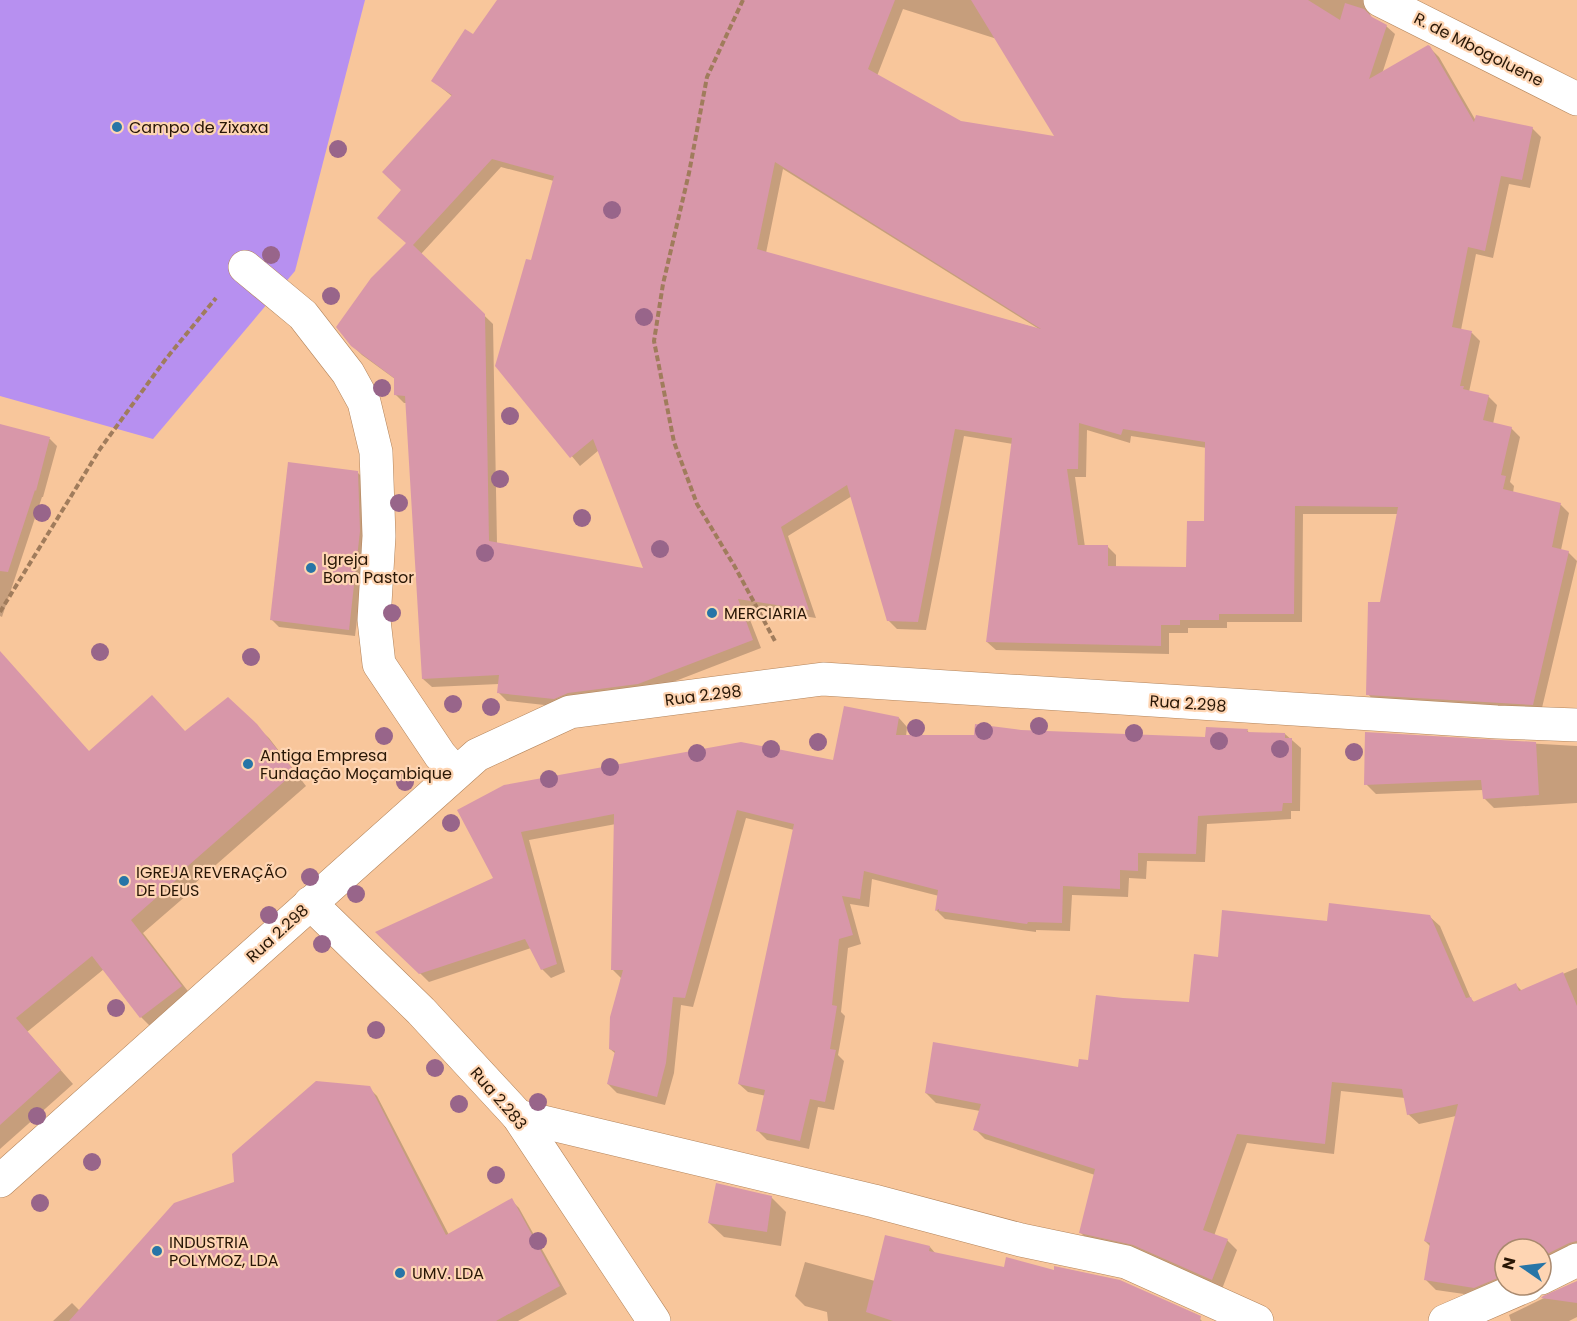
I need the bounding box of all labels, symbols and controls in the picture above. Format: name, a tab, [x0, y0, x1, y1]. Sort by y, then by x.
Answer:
street label: R. de Mbogoluene	[1410, 7, 1548, 92]
place label: Campo de Zixaxa	[129, 116, 269, 139]
marker: Campo de Zixaxa	[110, 120, 124, 134]
place label: Igreja Bom Pastor	[323, 548, 414, 589]
marker: Igreja Bom Pastor	[304, 561, 318, 575]
place label: MERCIARIA	[724, 602, 807, 625]
marker: MERCIARIA	[705, 606, 719, 620]
street label: Rua 2.298	[663, 679, 743, 712]
street label: Rua 2.298	[1149, 689, 1227, 718]
place label: Antiga Empresa Fundação Moçambique	[260, 744, 452, 785]
marker: Antiga Empresa Fundação Moçambique	[241, 757, 255, 771]
place label: IGREJA REVERAÇÃO DE DEUS	[136, 861, 287, 902]
marker: IGREJA REVERAÇÃO DE DEUS	[117, 874, 131, 888]
street label: Rua 2.298	[241, 899, 314, 968]
street label: Rua 2.283	[465, 1062, 532, 1135]
place label: INDUSTRIA POLYMOZ, LDA	[169, 1231, 279, 1272]
north arrow	[1493, 1237, 1553, 1297]
marker: INDUSTRIA POLYMOZ, LDA	[150, 1244, 164, 1258]
text: N	[1496, 1255, 1522, 1272]
place label: UMV. LDA	[412, 1262, 484, 1285]
marker: UMV. LDA	[393, 1266, 407, 1280]

